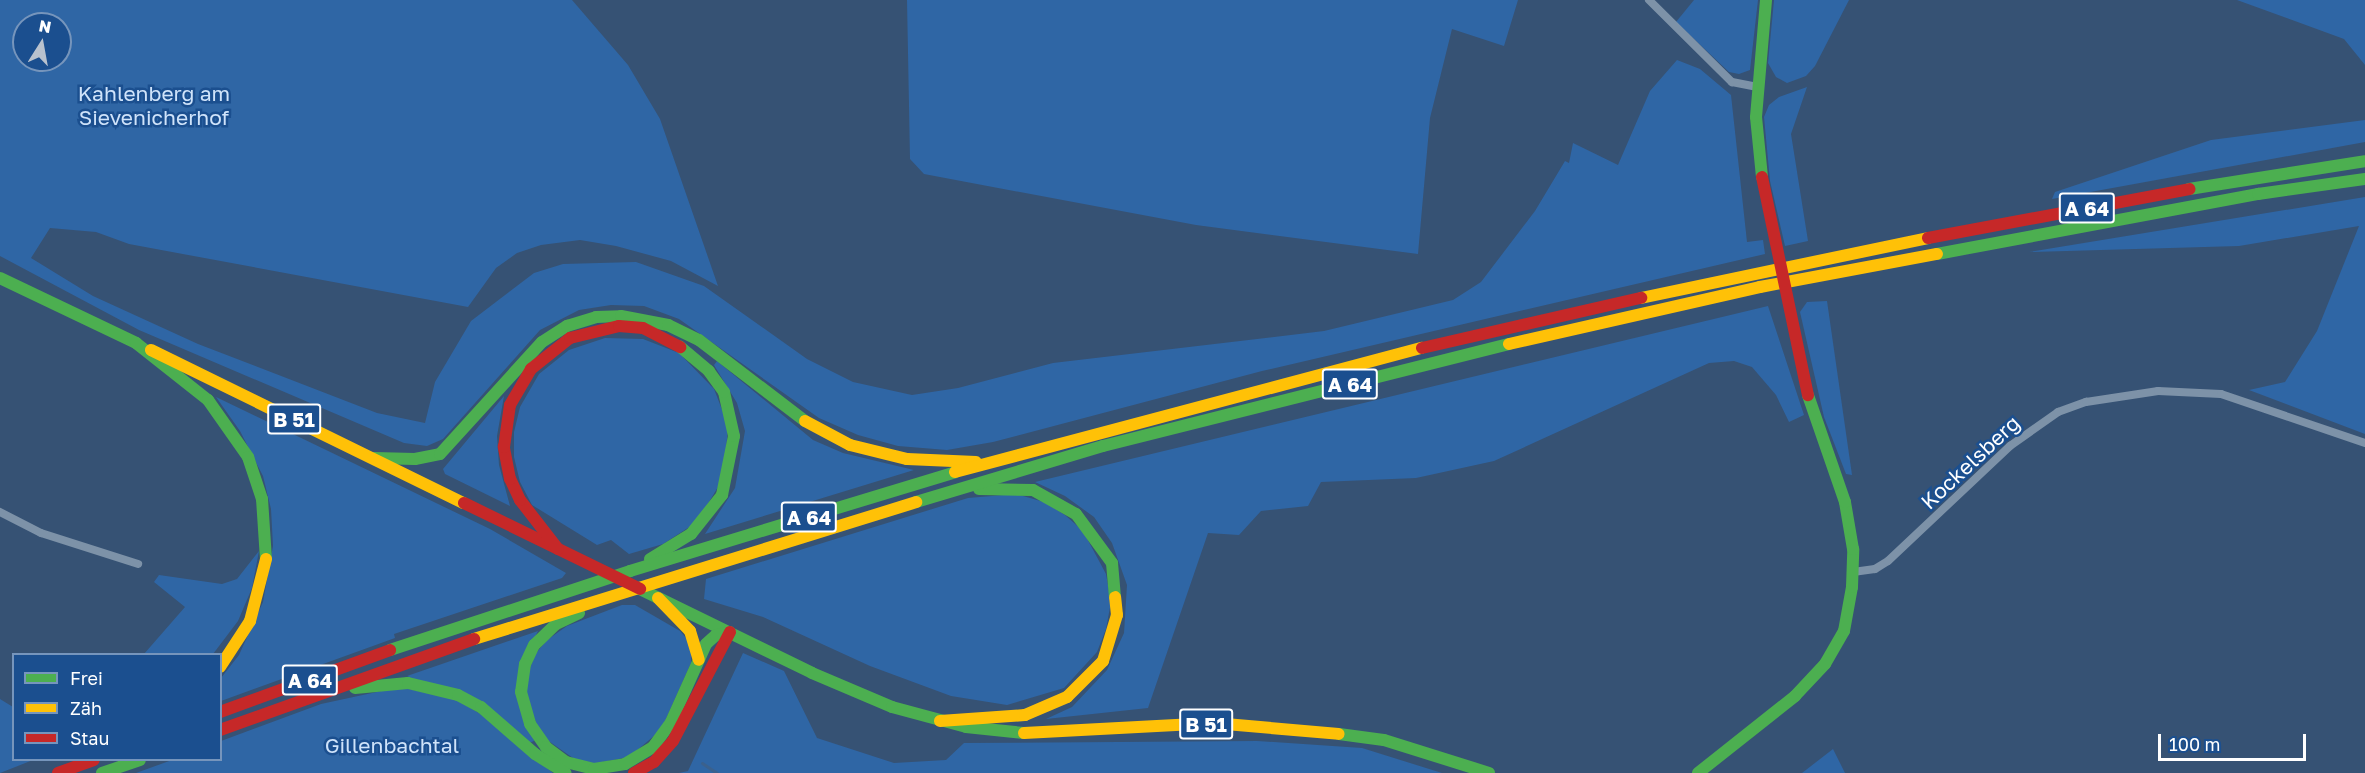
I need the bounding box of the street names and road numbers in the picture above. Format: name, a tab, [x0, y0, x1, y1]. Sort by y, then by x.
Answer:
road number: A 64	[2058, 191, 2116, 225]
road number: A 64	[1322, 367, 1378, 401]
road number: B 51	[267, 402, 321, 436]
street label: Kockelsberg	[1915, 410, 2025, 514]
road number: A 64	[780, 500, 838, 534]
road number: A 64	[282, 663, 338, 697]
road number: B 51	[1179, 707, 1233, 741]

